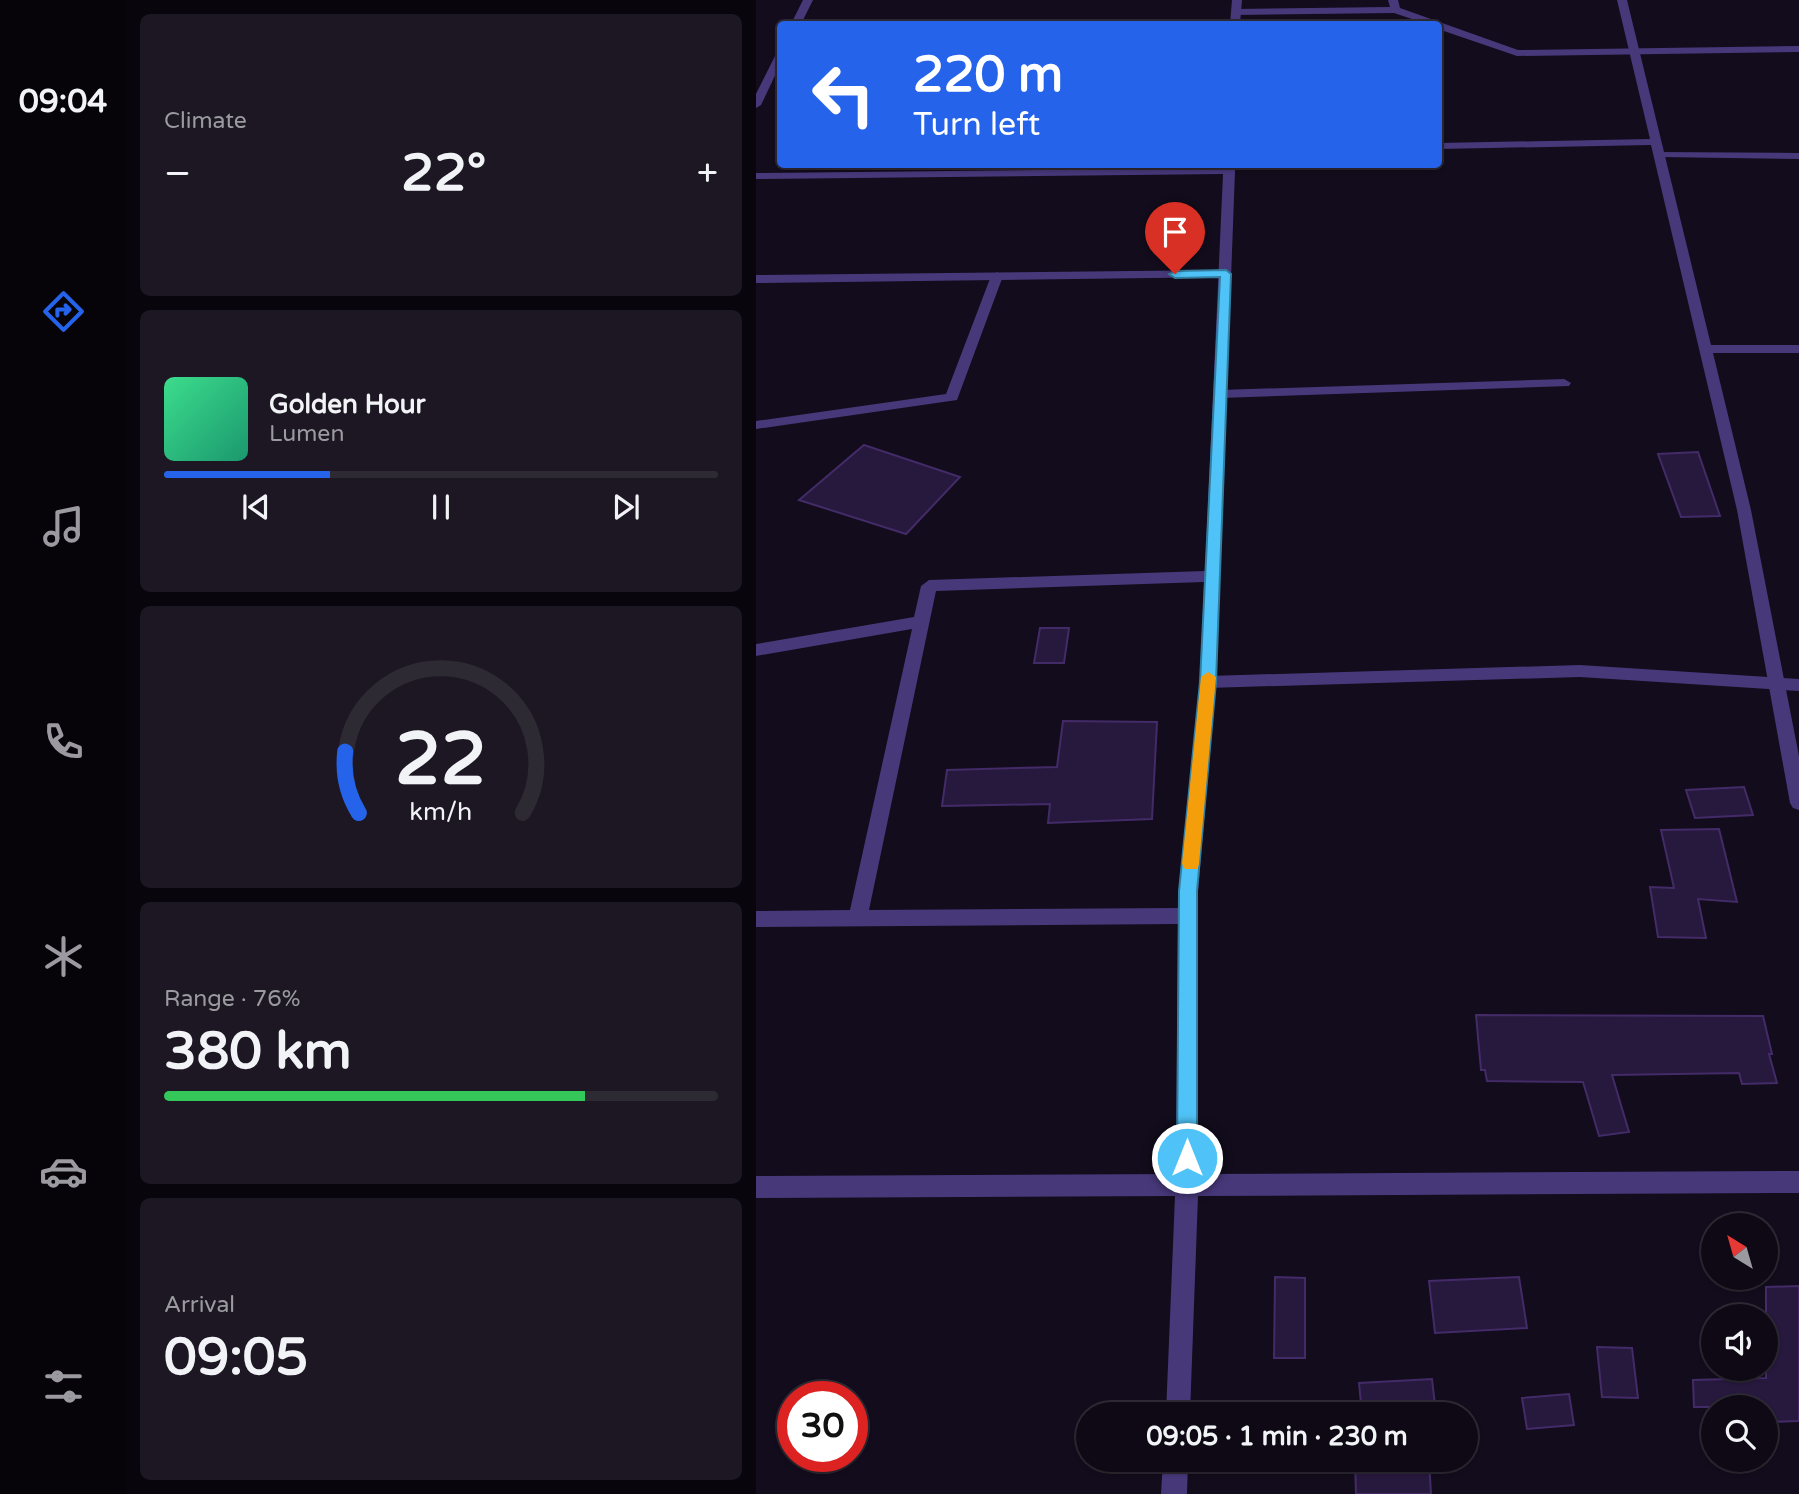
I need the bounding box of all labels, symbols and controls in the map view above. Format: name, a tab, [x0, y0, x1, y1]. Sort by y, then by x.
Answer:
text: 220 m	[913, 46, 1063, 105]
icon: left	[798, 49, 889, 140]
text: 09:04	[19, 83, 107, 121]
text: Turn left	[913, 106, 1040, 144]
text: Climate	[164, 107, 247, 135]
text: 22°	[401, 142, 486, 205]
text: −	[164, 151, 191, 197]
text: +	[697, 151, 718, 197]
pin	[1145, 202, 1205, 274]
icon: arrive	[1156, 213, 1194, 251]
icon: directions	[39, 287, 88, 336]
text: Golden Hour	[269, 389, 426, 420]
text: Lumen	[269, 420, 344, 448]
icon: previous	[237, 488, 275, 526]
icon: pause	[422, 488, 460, 526]
icon: next	[607, 488, 645, 526]
icon: music	[39, 502, 88, 551]
text: 22	[395, 716, 487, 804]
icon: phone	[39, 717, 88, 766]
text: km/h	[410, 797, 472, 827]
icon: climate	[39, 932, 88, 981]
text: Range · 76%	[164, 985, 300, 1013]
text: 380 km	[164, 1020, 352, 1083]
position arrow	[1150, 1121, 1224, 1195]
icon: car	[39, 1147, 88, 1196]
north arrow	[1701, 1213, 1778, 1290]
map controls	[1701, 1213, 1778, 1472]
text: Arrival	[164, 1291, 235, 1319]
button: sound	[1701, 1304, 1778, 1381]
text: 09:05	[164, 1326, 308, 1389]
icon: filters	[39, 1362, 88, 1411]
speed limit sign: 30	[777, 1381, 868, 1472]
button: search	[1701, 1395, 1778, 1472]
text: 09:05 · 1 min · 230 m	[1146, 1421, 1408, 1452]

